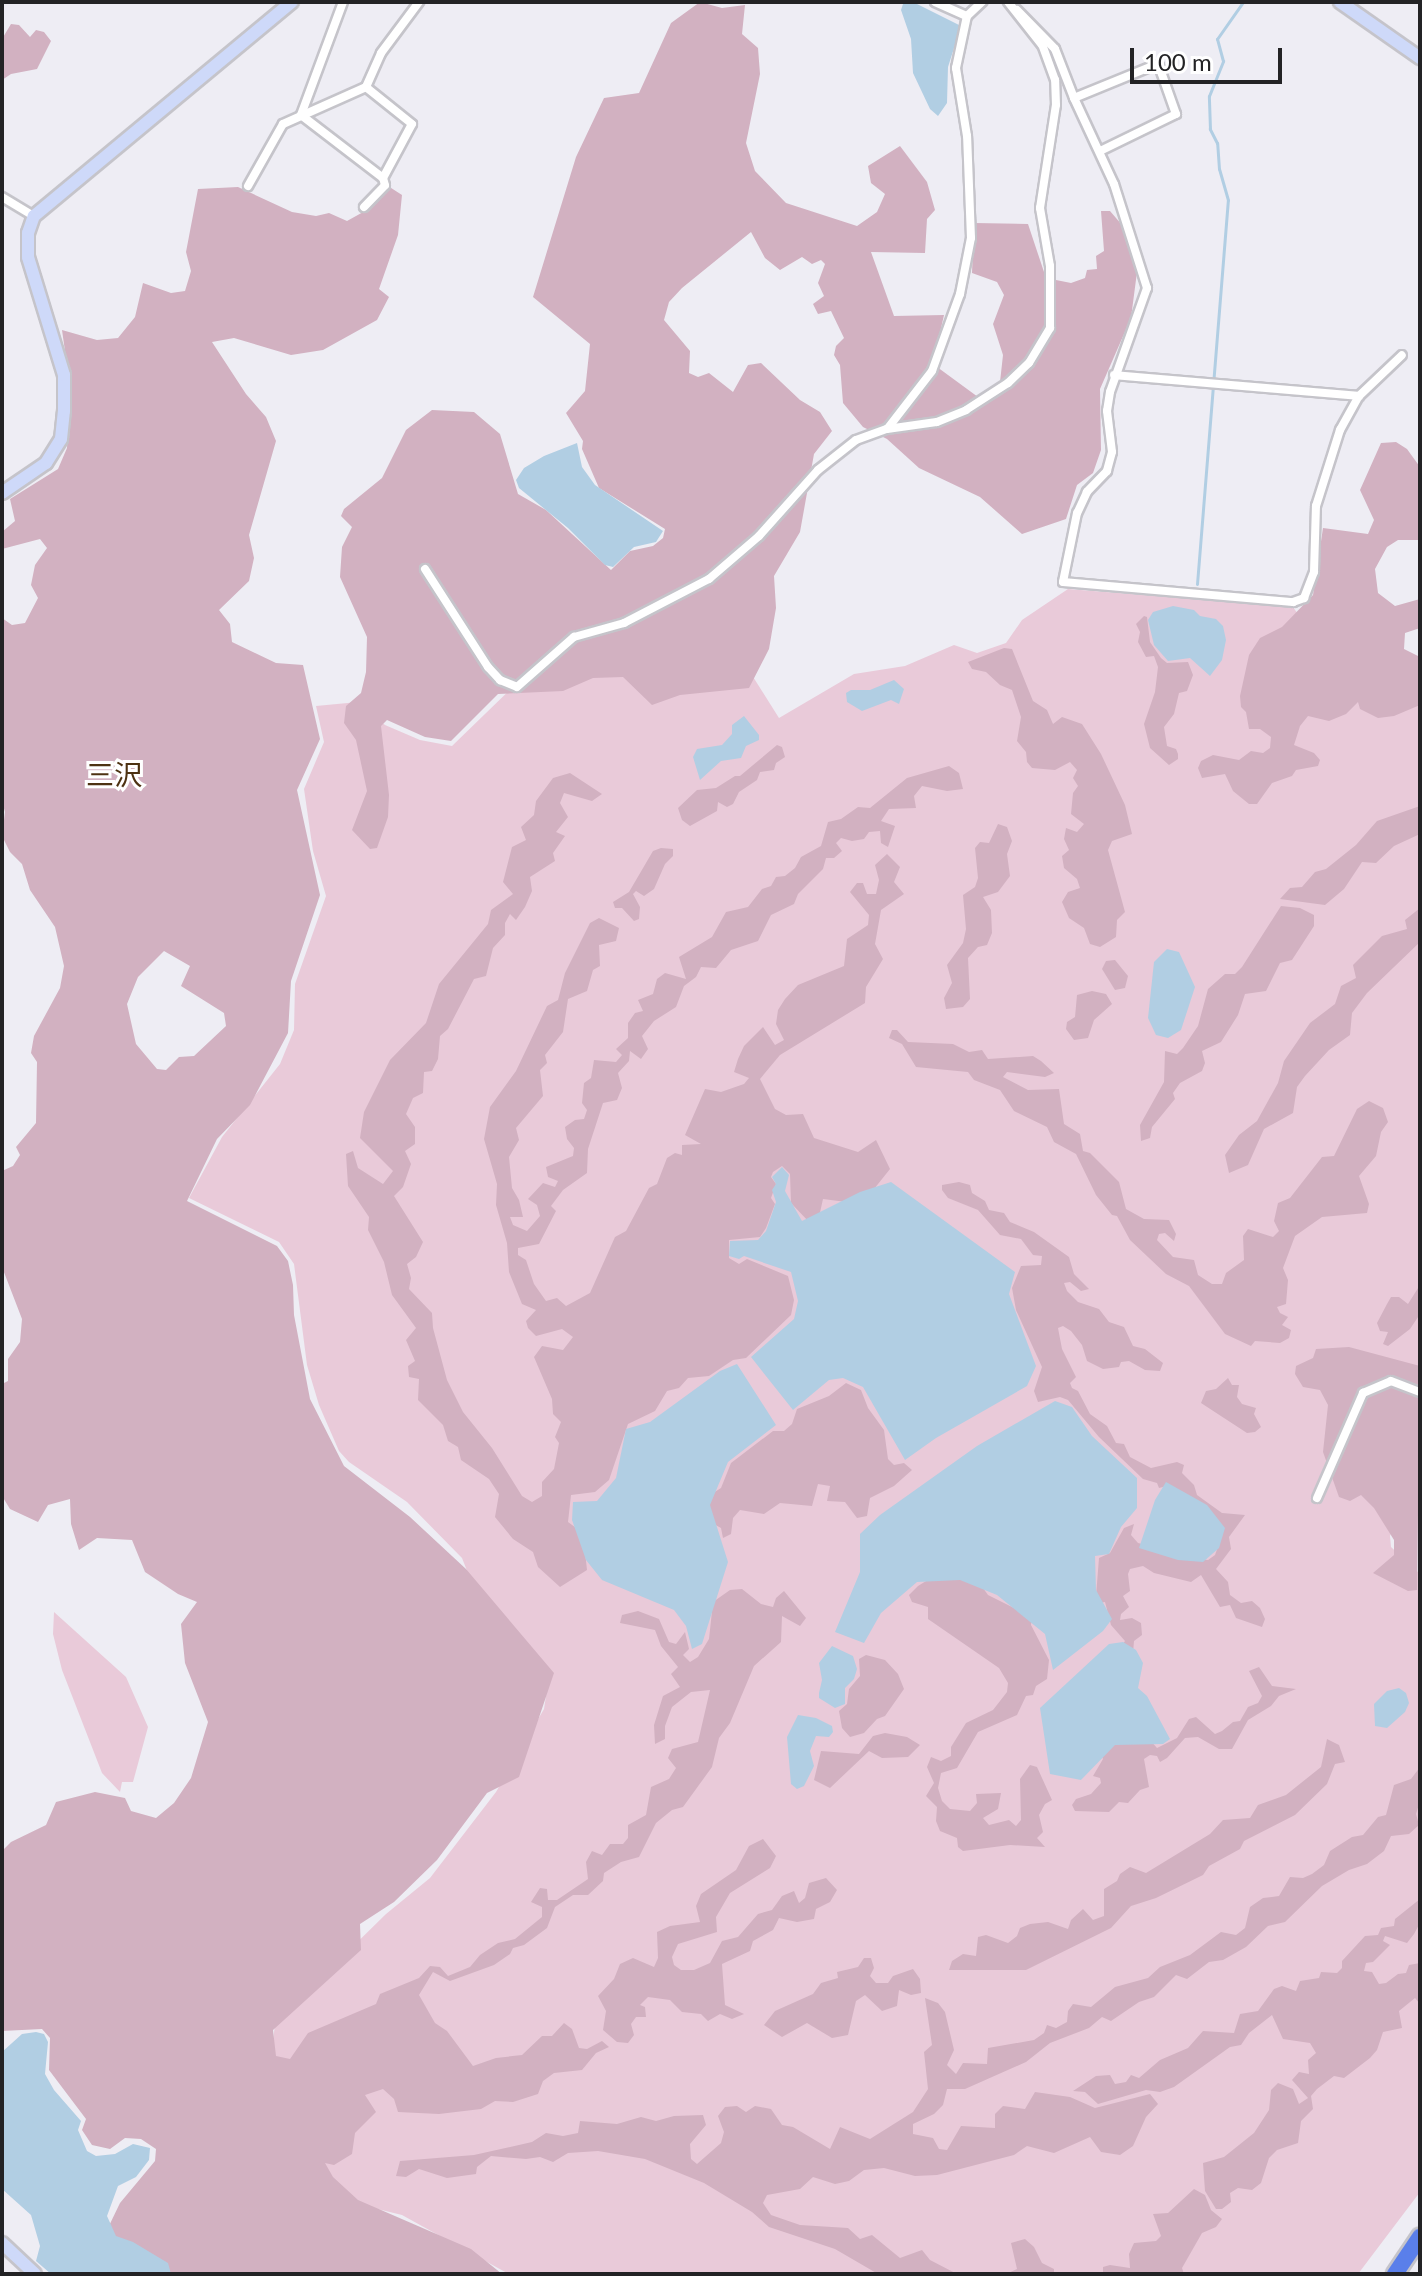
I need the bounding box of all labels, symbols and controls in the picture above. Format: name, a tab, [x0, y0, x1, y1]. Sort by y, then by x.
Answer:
scale bar	[1134, 32, 1286, 82]
text: 100 m	[1144, 47, 1212, 76]
district label: 三沢	[86, 757, 142, 791]

